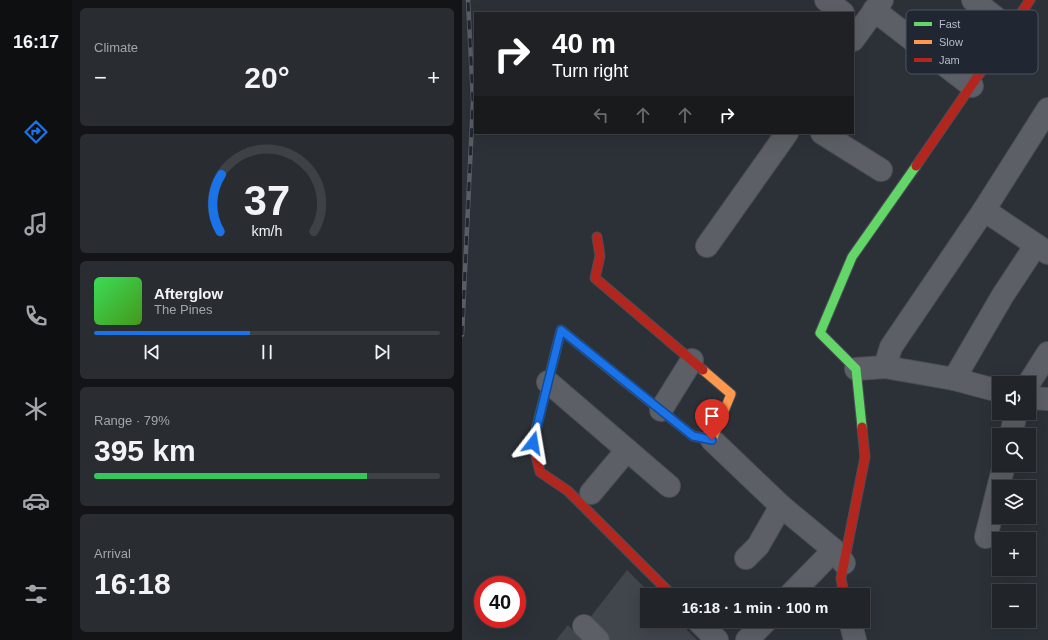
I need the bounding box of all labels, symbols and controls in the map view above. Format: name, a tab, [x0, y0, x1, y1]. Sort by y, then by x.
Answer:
legend	[906, 10, 1038, 74]
text: Fast	[939, 18, 960, 30]
icon: right	[486, 28, 538, 80]
text: 40 m	[552, 28, 616, 59]
text: 16:17	[13, 32, 59, 52]
text: Slow	[939, 36, 963, 48]
text: Climate	[94, 40, 138, 55]
text: Jam	[939, 54, 960, 66]
text: 20°	[244, 61, 290, 94]
text: Turn right	[552, 61, 628, 81]
text: −	[94, 65, 107, 90]
text: +	[427, 65, 440, 90]
icon: left	[590, 104, 612, 126]
icon: ahead	[632, 104, 654, 126]
icon: ahead	[674, 104, 696, 126]
icon: right	[716, 104, 738, 126]
icon: directions	[22, 118, 50, 146]
text: 37	[244, 176, 290, 223]
icon: music	[22, 210, 50, 238]
text: km/h	[252, 222, 283, 238]
text: Afterglow	[154, 285, 223, 302]
icon: phone	[22, 302, 50, 330]
text: The Pines	[154, 302, 213, 317]
icon: previous	[141, 341, 163, 363]
icon: pause	[256, 341, 278, 363]
icon: next	[371, 341, 393, 363]
map controls	[992, 376, 1036, 628]
button: sound	[992, 376, 1036, 420]
icon: climate	[22, 395, 50, 423]
pin	[695, 399, 729, 440]
icon: arrive	[701, 405, 723, 427]
text: Range · 79%	[94, 413, 170, 428]
position arrow	[512, 422, 554, 464]
button: search	[992, 428, 1036, 472]
text: 395 km	[94, 434, 196, 467]
button: layers	[992, 480, 1036, 524]
icon: car	[22, 487, 50, 515]
button: +	[992, 532, 1036, 576]
text: Arrival	[94, 546, 131, 561]
text: 16:18	[94, 567, 171, 600]
speed limit sign: 40	[474, 576, 526, 628]
icon: filters	[22, 580, 50, 608]
button: −	[992, 584, 1036, 628]
text: 16:18 · 1 min · 100 m	[682, 599, 828, 616]

